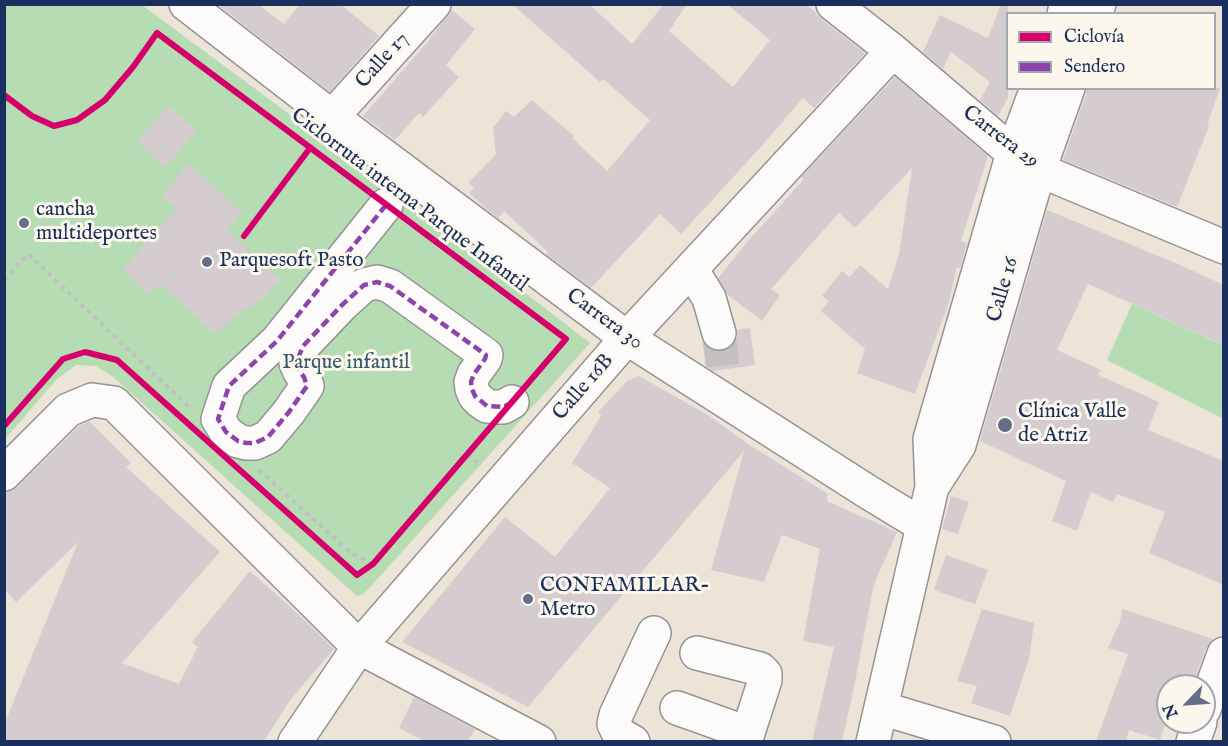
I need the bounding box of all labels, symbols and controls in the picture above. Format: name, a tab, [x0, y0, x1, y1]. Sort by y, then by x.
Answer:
legend	[1006, 12, 1216, 90]
text: Ciclovía	[1064, 26, 1124, 49]
street label: Calle 17	[351, 28, 415, 94]
text: Sendero	[1064, 56, 1125, 79]
street label: Carrera 29	[957, 101, 1043, 175]
street label: Ciclorruta interna Parque Infantil	[285, 103, 533, 299]
place label: cancha multideportes	[36, 198, 157, 248]
marker: cancha multideportes	[17, 216, 31, 230]
place label: Parquesoft Pasto	[219, 249, 364, 275]
marker: Parquesoft Pasto	[200, 255, 214, 269]
street label: Calle 16	[983, 255, 1025, 325]
street label: Carrera 30	[561, 284, 647, 356]
street label: Calle 16B	[548, 349, 620, 427]
park label: Parque infantil	[282, 351, 410, 377]
place label: Clínica Valle de Atriz	[1018, 400, 1126, 450]
marker: Clínica Valle de Atriz	[996, 416, 1014, 434]
place label: CONFAMILIAR- Metro	[540, 574, 710, 624]
marker: CONFAMILIAR- Metro	[521, 592, 535, 606]
north arrow	[1156, 674, 1216, 734]
text: N	[1160, 700, 1183, 721]

